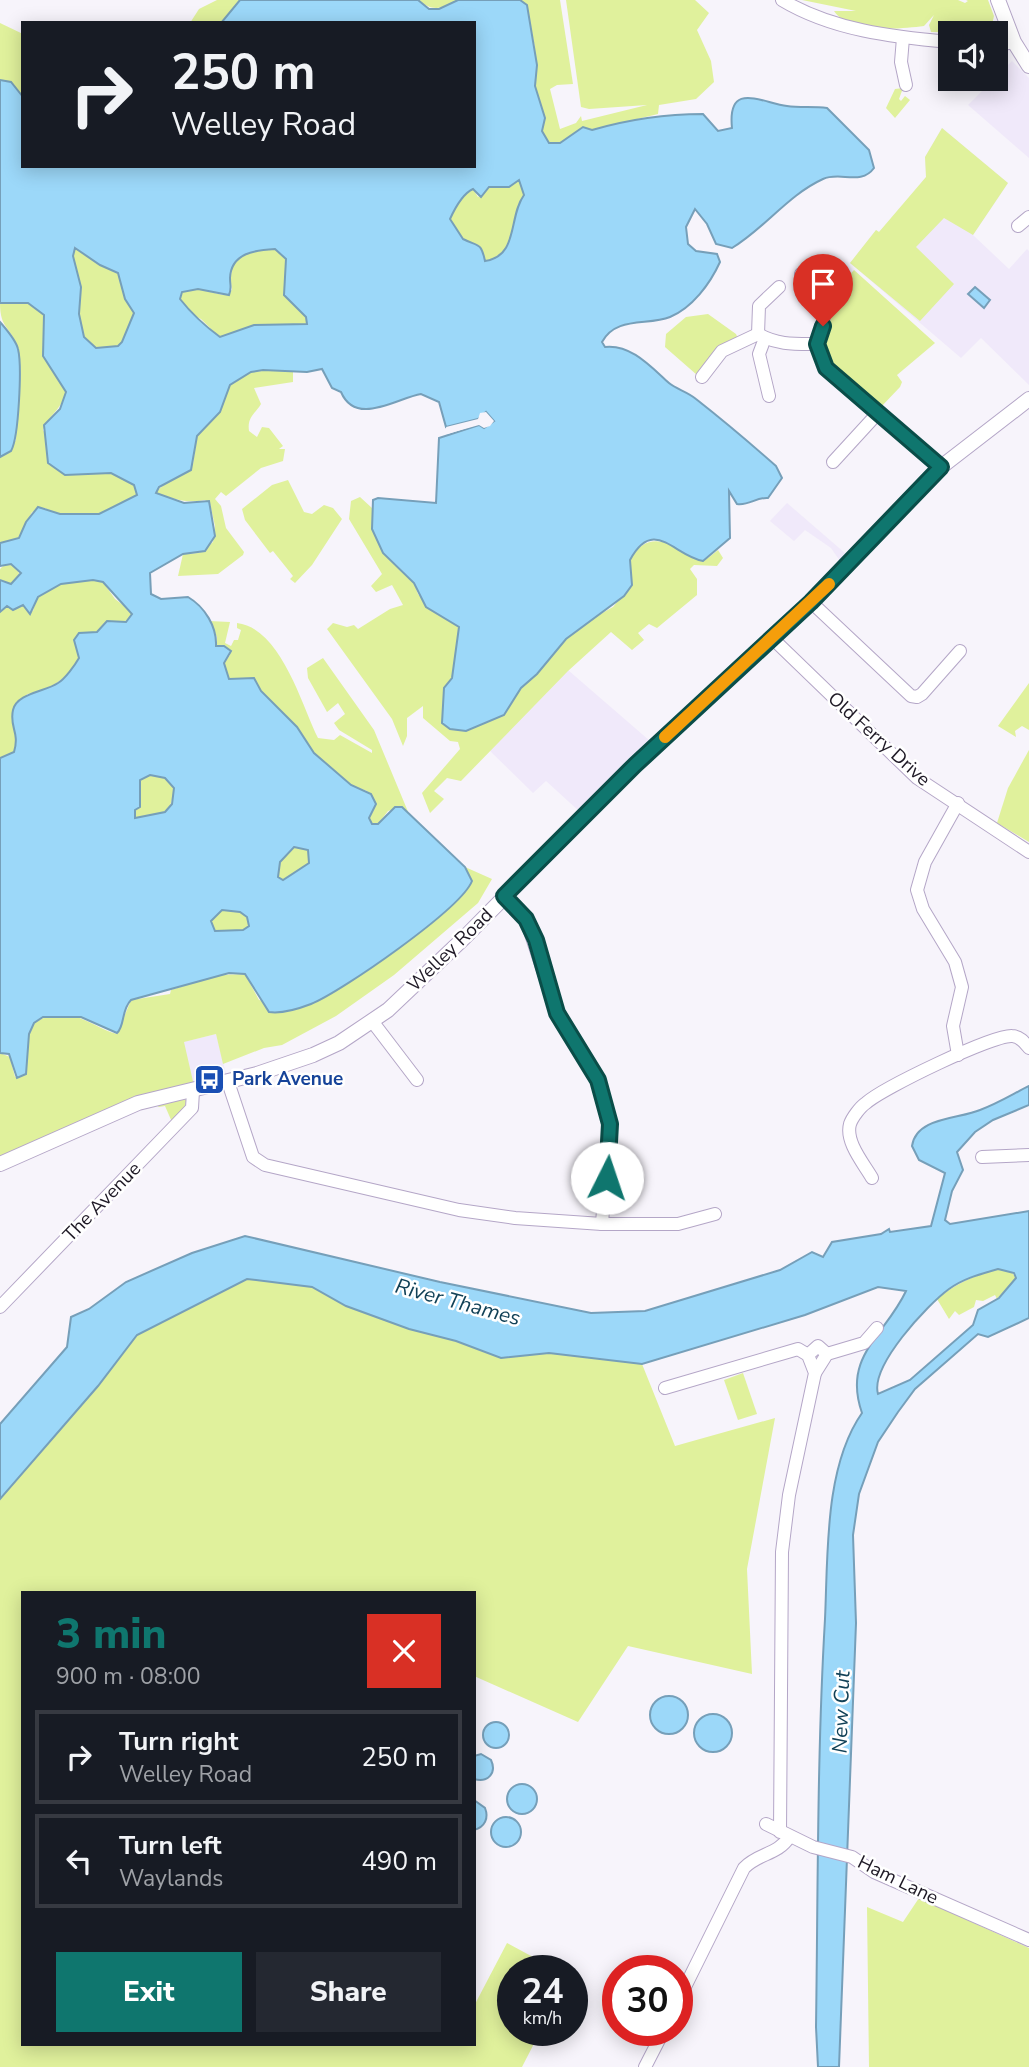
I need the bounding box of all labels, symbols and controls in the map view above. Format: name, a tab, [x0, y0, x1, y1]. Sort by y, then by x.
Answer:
map controls	[938, 21, 1008, 91]
button: sound	[938, 21, 1008, 91]
text: 250 m	[171, 39, 315, 106]
icon: right	[56, 49, 147, 140]
text: Welley Road	[171, 103, 356, 146]
pin	[793, 254, 853, 326]
icon: arrive	[804, 265, 842, 303]
street label: Old Ferry Drive	[822, 686, 936, 792]
street label: Welley Road	[401, 902, 499, 998]
bus stop icon: Park Avenue	[192, 1062, 226, 1096]
place label: Park Avenue	[232, 1066, 343, 1092]
position arrow	[570, 1141, 644, 1215]
street label: The Avenue	[57, 1156, 147, 1248]
water label: River Thames	[392, 1272, 524, 1332]
text: 3 min	[56, 1606, 166, 1663]
button: close	[367, 1614, 441, 1688]
text: 900 m · 08:00	[56, 1661, 201, 1692]
water label: New Cut	[826, 1670, 856, 1754]
text: Turn right	[119, 1724, 238, 1759]
icon: right	[60, 1738, 98, 1776]
text: 250 m	[361, 1740, 437, 1775]
text: Welley Road	[119, 1759, 252, 1790]
text: Turn left	[119, 1828, 222, 1863]
icon: left	[60, 1842, 98, 1880]
text: 490 m	[361, 1844, 437, 1879]
street label: Ham Lane	[853, 1849, 943, 1911]
text: Waylands	[119, 1863, 223, 1894]
button: Exit	[56, 1952, 242, 2032]
button: Share	[256, 1952, 441, 2032]
speed limit sign: 30	[602, 1955, 693, 2046]
text: 24	[521, 1968, 564, 2015]
text: km/h	[523, 2006, 562, 2030]

